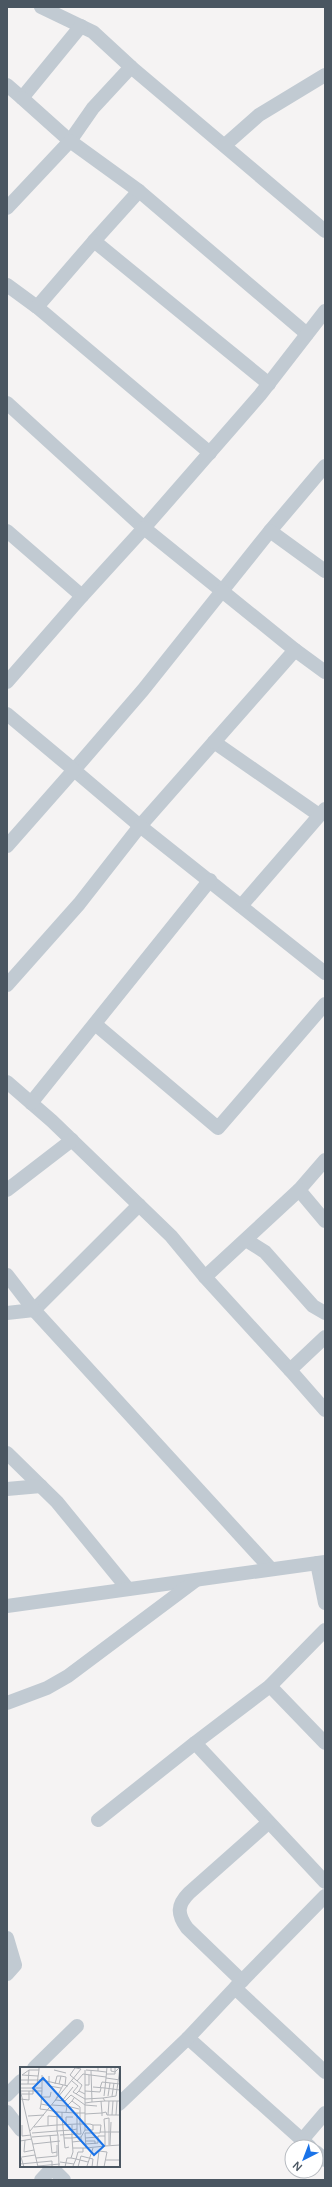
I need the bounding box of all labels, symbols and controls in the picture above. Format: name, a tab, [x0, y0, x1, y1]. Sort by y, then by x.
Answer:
inset map	[20, 2067, 120, 2167]
north arrow	[284, 2139, 324, 2179]
text: N	[289, 2159, 305, 2175]

